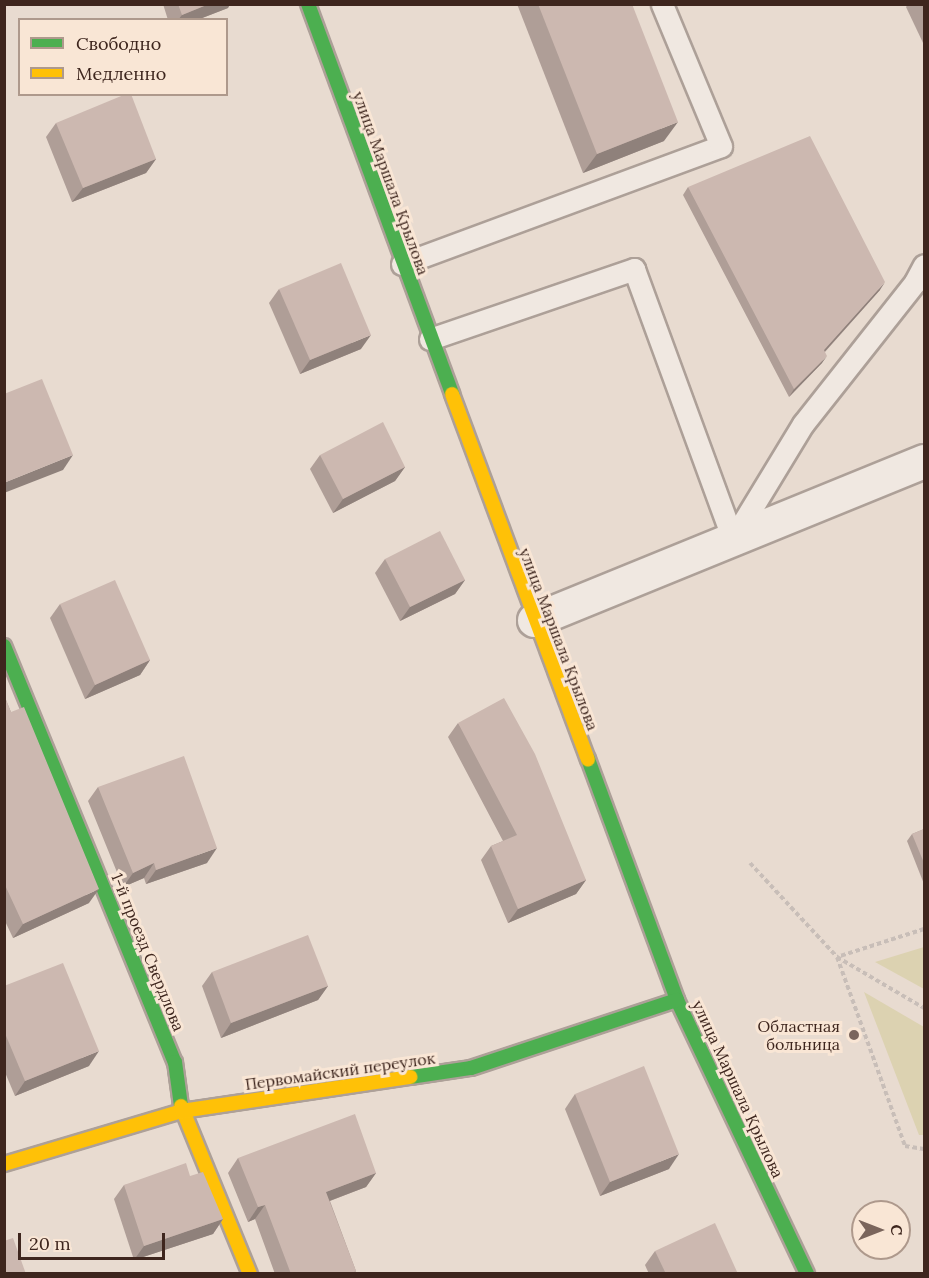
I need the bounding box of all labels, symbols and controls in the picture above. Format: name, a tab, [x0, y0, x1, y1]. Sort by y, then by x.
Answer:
legend	[18, 18, 228, 96]
text: Свободно	[76, 32, 161, 55]
text: Медленно	[76, 62, 166, 85]
street label: улица Маршала Крылова	[349, 89, 433, 277]
street label: улица Маршала Крылова	[515, 545, 603, 733]
street label: 1-й проезд Свердлова	[107, 870, 189, 1034]
street label: улица Маршала Крылова	[688, 997, 788, 1181]
place label: Областная больница	[758, 1016, 840, 1054]
marker: Областная больница	[845, 1026, 863, 1044]
street label: Первомайский переулок	[244, 1048, 436, 1094]
north arrow	[851, 1200, 911, 1260]
scale bar	[21, 1221, 168, 1259]
text: С	[887, 1224, 907, 1236]
text: 20 m	[29, 1232, 71, 1255]

